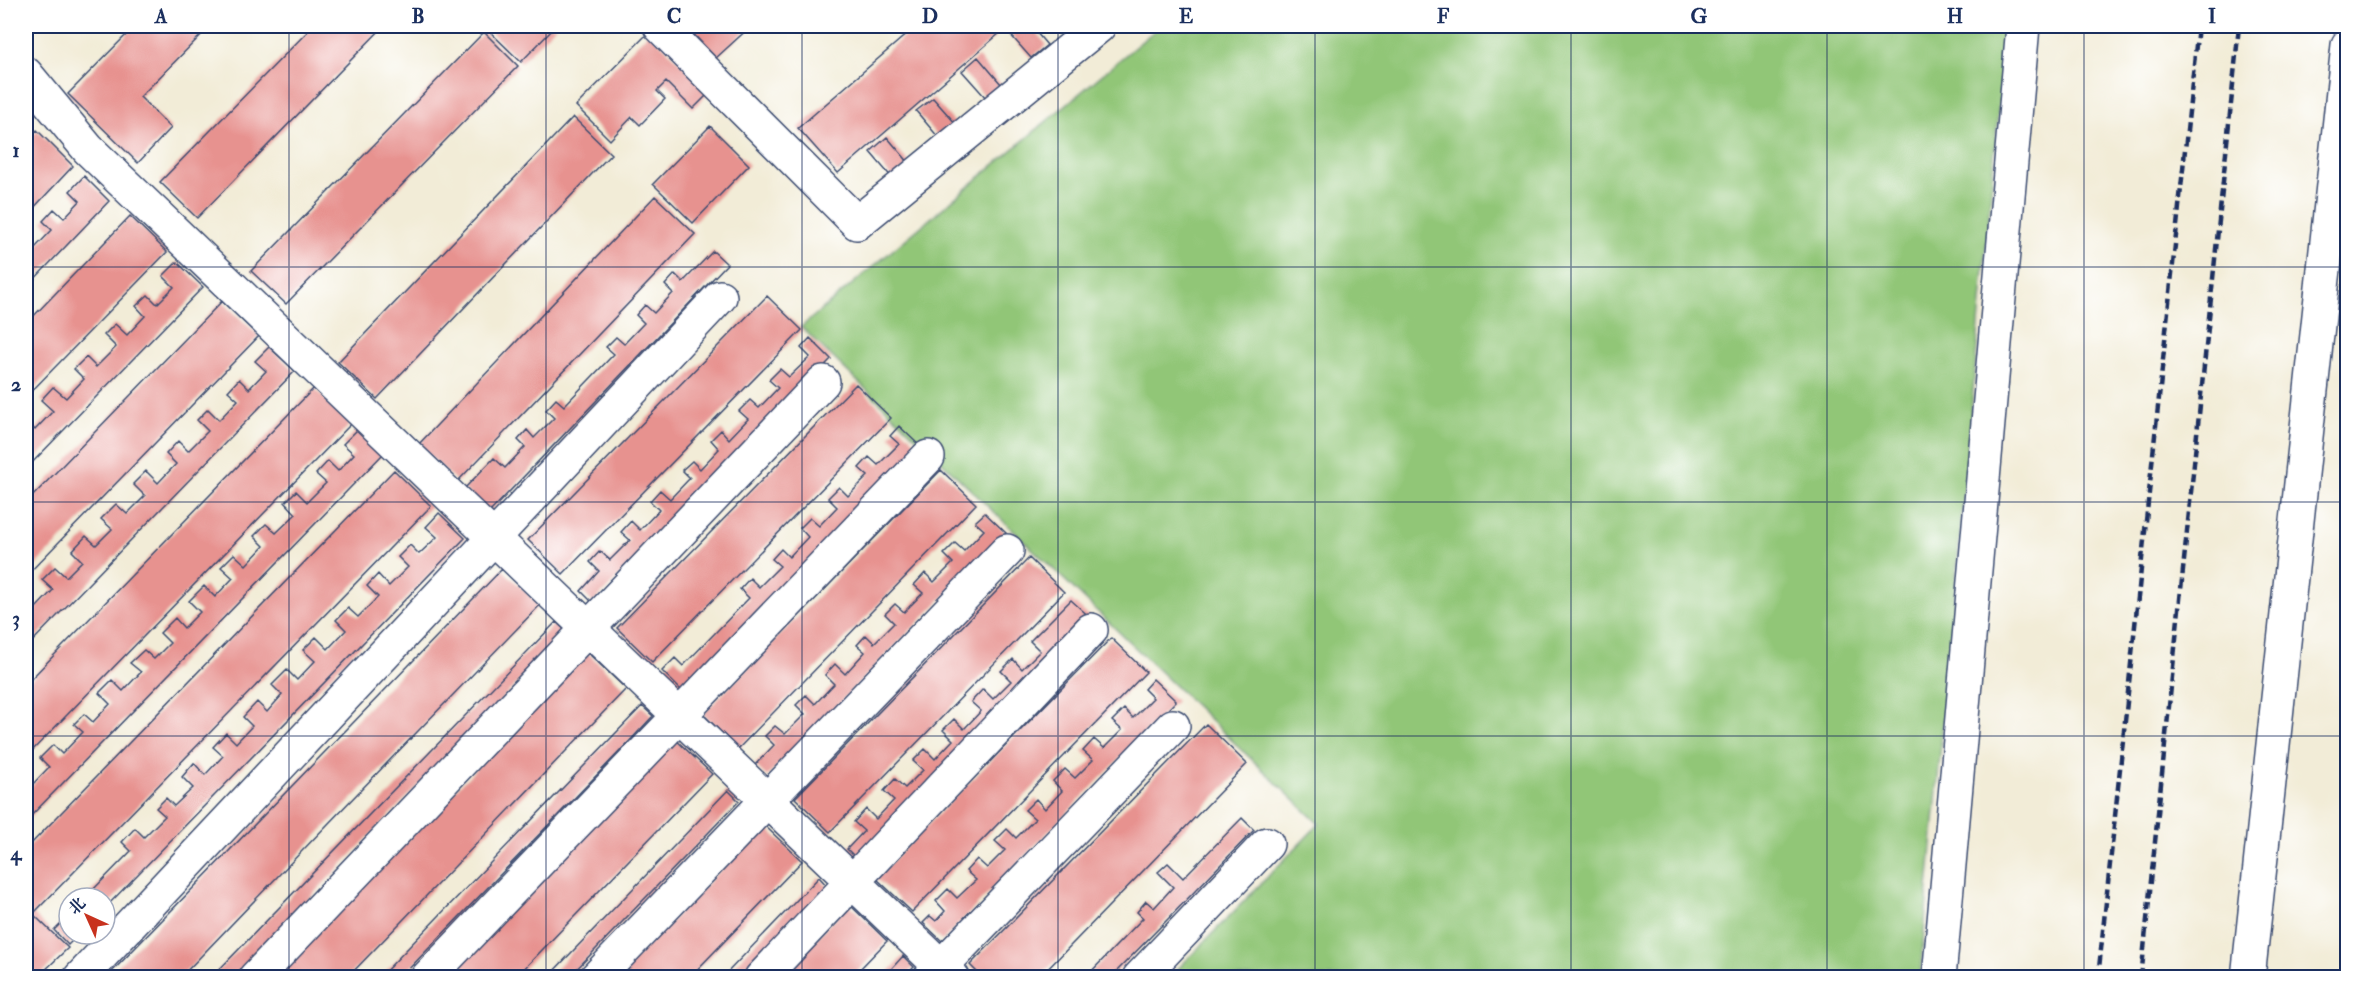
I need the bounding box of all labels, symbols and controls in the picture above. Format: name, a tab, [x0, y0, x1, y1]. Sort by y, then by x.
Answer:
text: A	[154, 4, 168, 29]
text: B	[411, 4, 425, 29]
text: C	[667, 4, 681, 29]
text: D	[922, 4, 938, 29]
text: E	[1179, 4, 1194, 29]
text: F	[1437, 4, 1450, 29]
text: G	[1691, 4, 1708, 29]
text: H	[1947, 4, 1963, 29]
text: I	[2208, 4, 2216, 29]
text: 1	[12, 138, 20, 163]
text: 2	[11, 372, 21, 397]
text: 3	[12, 606, 20, 631]
text: 4	[10, 841, 23, 866]
north arrow	[57, 886, 117, 946]
text: 北	[64, 893, 90, 919]

